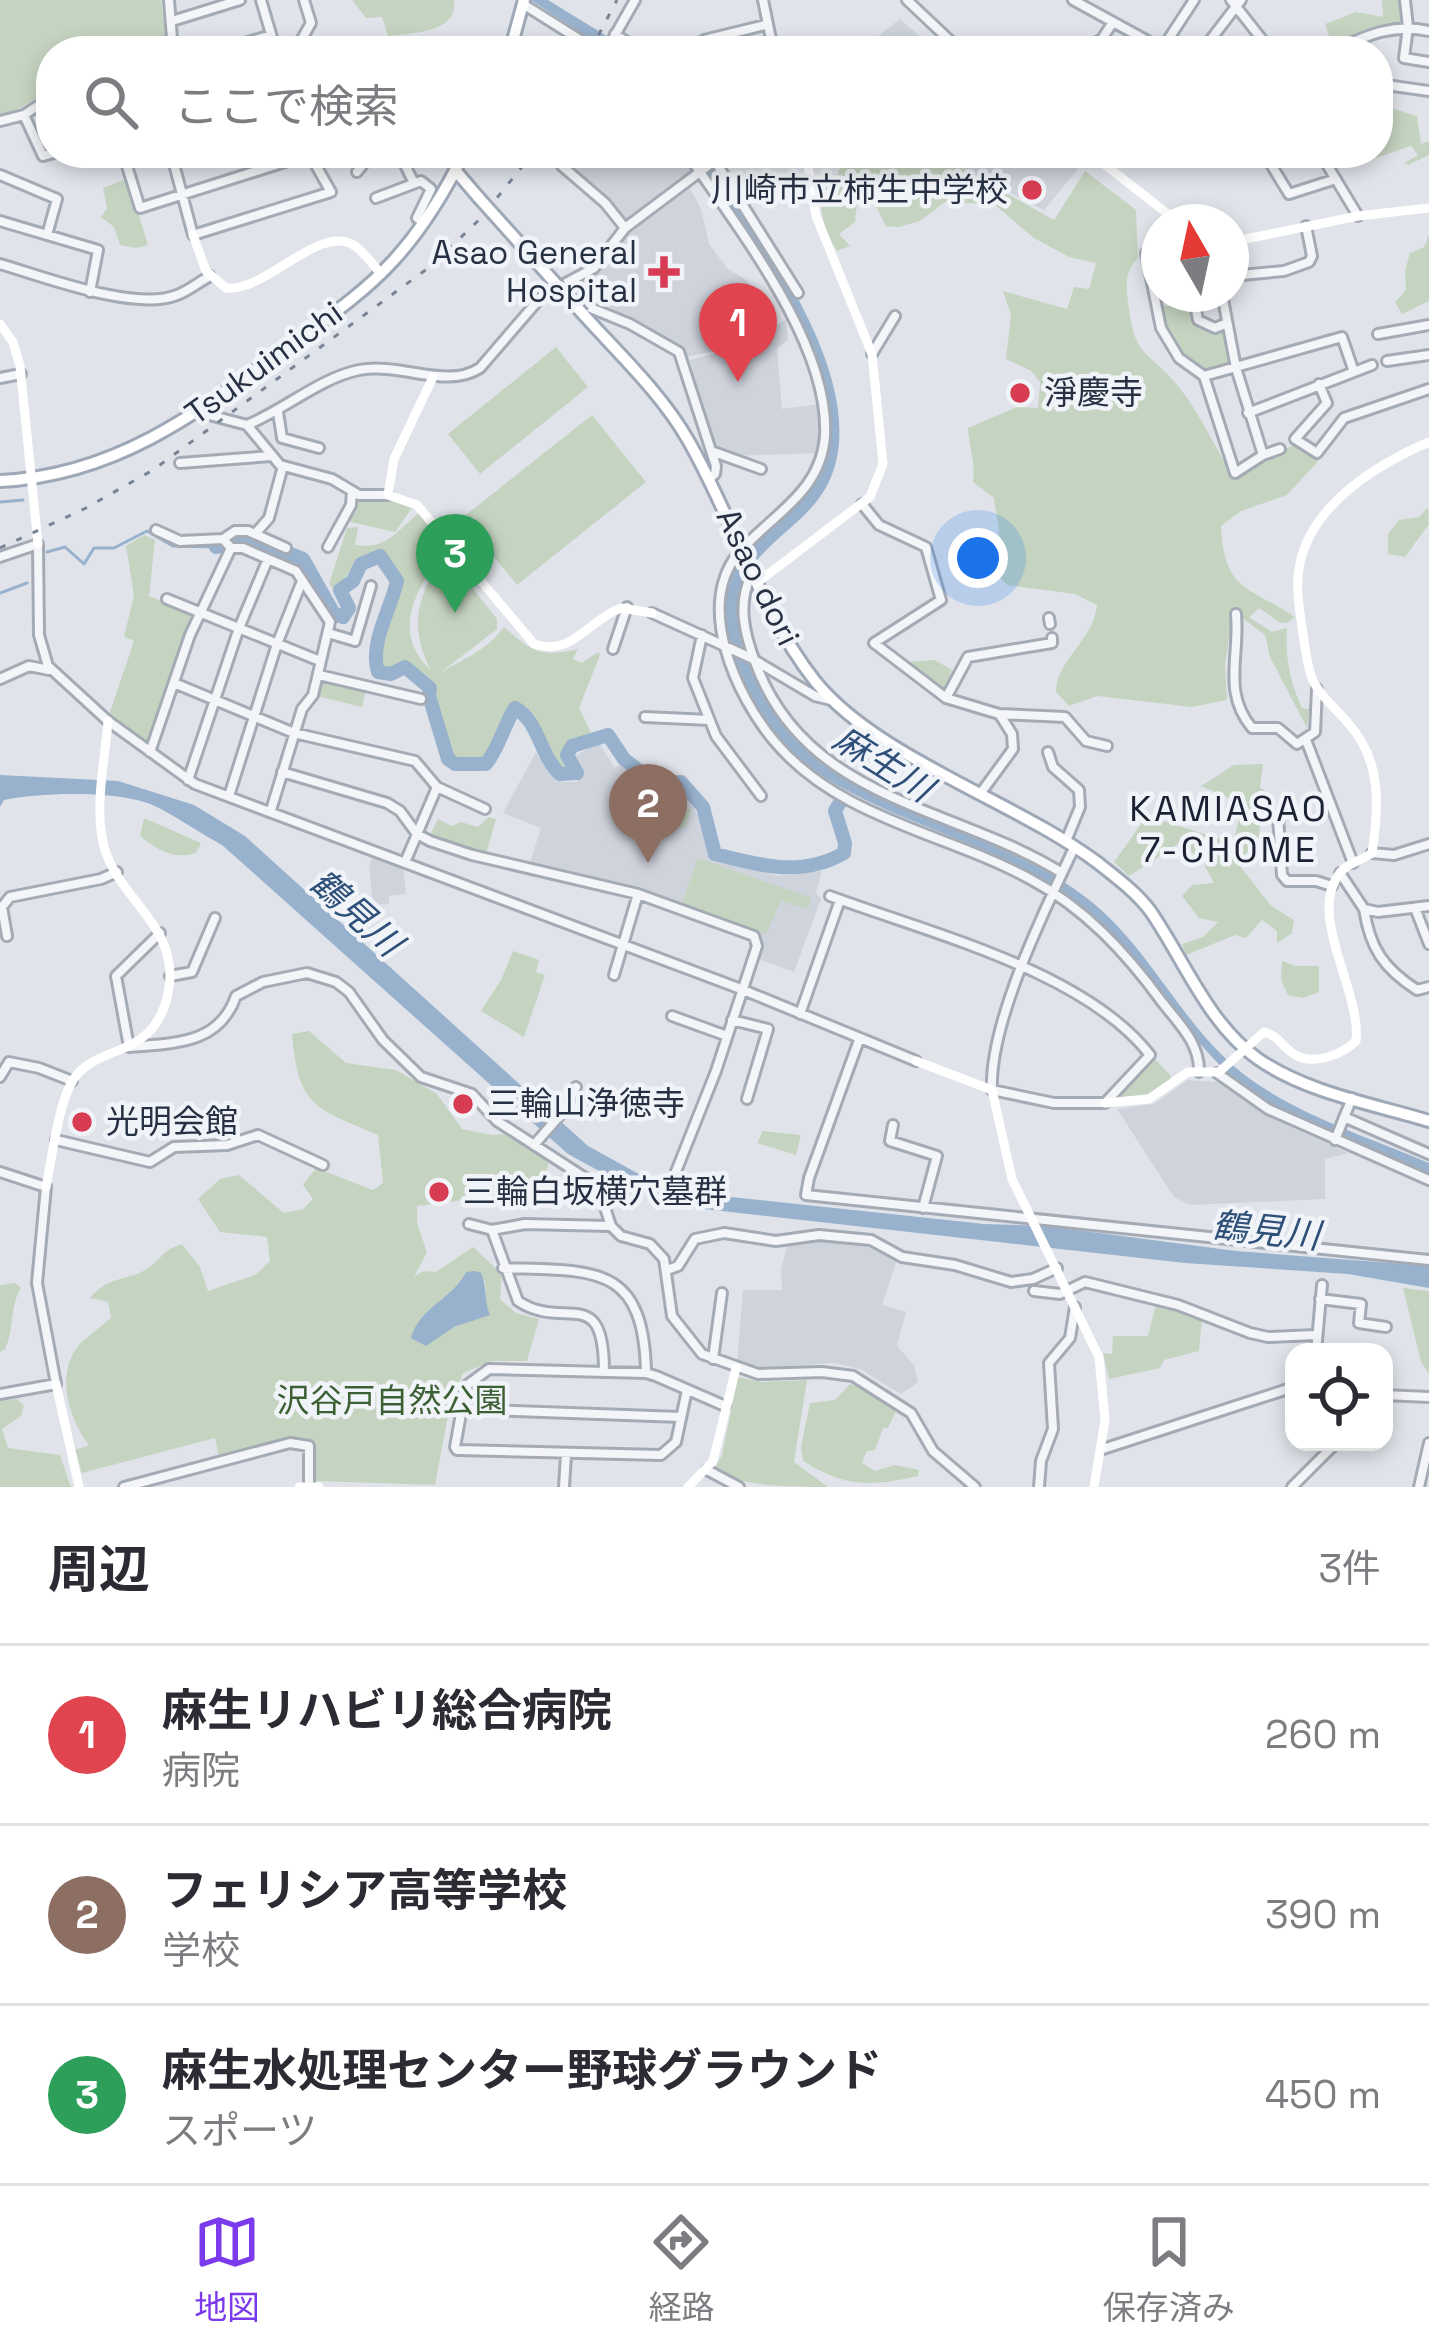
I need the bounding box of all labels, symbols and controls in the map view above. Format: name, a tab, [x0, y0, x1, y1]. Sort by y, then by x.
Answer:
search box	[36, 36, 1393, 168]
icon: search	[78, 69, 144, 135]
text: ここで検索	[174, 78, 399, 135]
place label: 川崎市立柿生中学校	[711, 169, 1008, 211]
marker: 川崎市立柿生中学校	[1019, 177, 1045, 203]
north arrow	[1141, 204, 1249, 312]
place label: Asao General Hospital	[432, 232, 637, 312]
marker: Asao General Hospital	[648, 256, 680, 288]
pin: 1	[699, 283, 777, 382]
street label: Tsukuimichi	[177, 292, 351, 434]
place label: 淨慶寺	[1044, 372, 1143, 414]
marker: 淨慶寺	[1007, 380, 1033, 406]
street label: Asao dori	[707, 501, 809, 653]
pin: 3	[416, 514, 494, 613]
your location	[948, 528, 1008, 588]
water label: 麻生川	[825, 716, 944, 814]
pin: 2	[609, 764, 687, 863]
district label: KAMIASAO 7-CHOME	[1129, 786, 1329, 873]
water label: 鶴見川	[300, 860, 414, 969]
place label: 三輪山浄徳寺	[487, 1083, 685, 1125]
marker: 三輪山浄徳寺	[450, 1091, 476, 1117]
place label: 光明会館	[106, 1101, 238, 1143]
marker: 光明会館	[69, 1109, 95, 1135]
place label: 三輪白坂横穴墓群	[463, 1171, 727, 1213]
marker: 三輪白坂横穴墓群	[426, 1179, 452, 1205]
water label: 鶴見川	[1210, 1202, 1326, 1260]
map controls	[1285, 1343, 1393, 1451]
button: locate	[1285, 1343, 1393, 1451]
park label: 沢谷戸自然公園	[277, 1380, 508, 1422]
text: 周辺	[48, 1537, 150, 1602]
text: 3件	[1318, 1544, 1381, 1593]
text: 麻生リハビリ総合病院	[162, 1682, 612, 1739]
text: 1	[78, 1710, 96, 1759]
text: 260 m	[1265, 1710, 1381, 1759]
text: 病院	[162, 1746, 240, 1795]
text: フェリシア高等学校	[162, 1862, 567, 1919]
text: 2	[75, 1890, 99, 1939]
text: 390 m	[1265, 1890, 1381, 1939]
text: 学校	[162, 1926, 240, 1975]
text: 麻生水処理センター野球グラウンド	[162, 2042, 882, 2099]
text: 3	[75, 2070, 99, 2119]
text: 450 m	[1265, 2070, 1381, 2119]
text: スポーツ	[162, 2106, 317, 2155]
tab: 地図	[194, 2209, 260, 2329]
tab: 経路	[648, 2209, 714, 2329]
tab: 保存済み	[1103, 2209, 1235, 2329]

